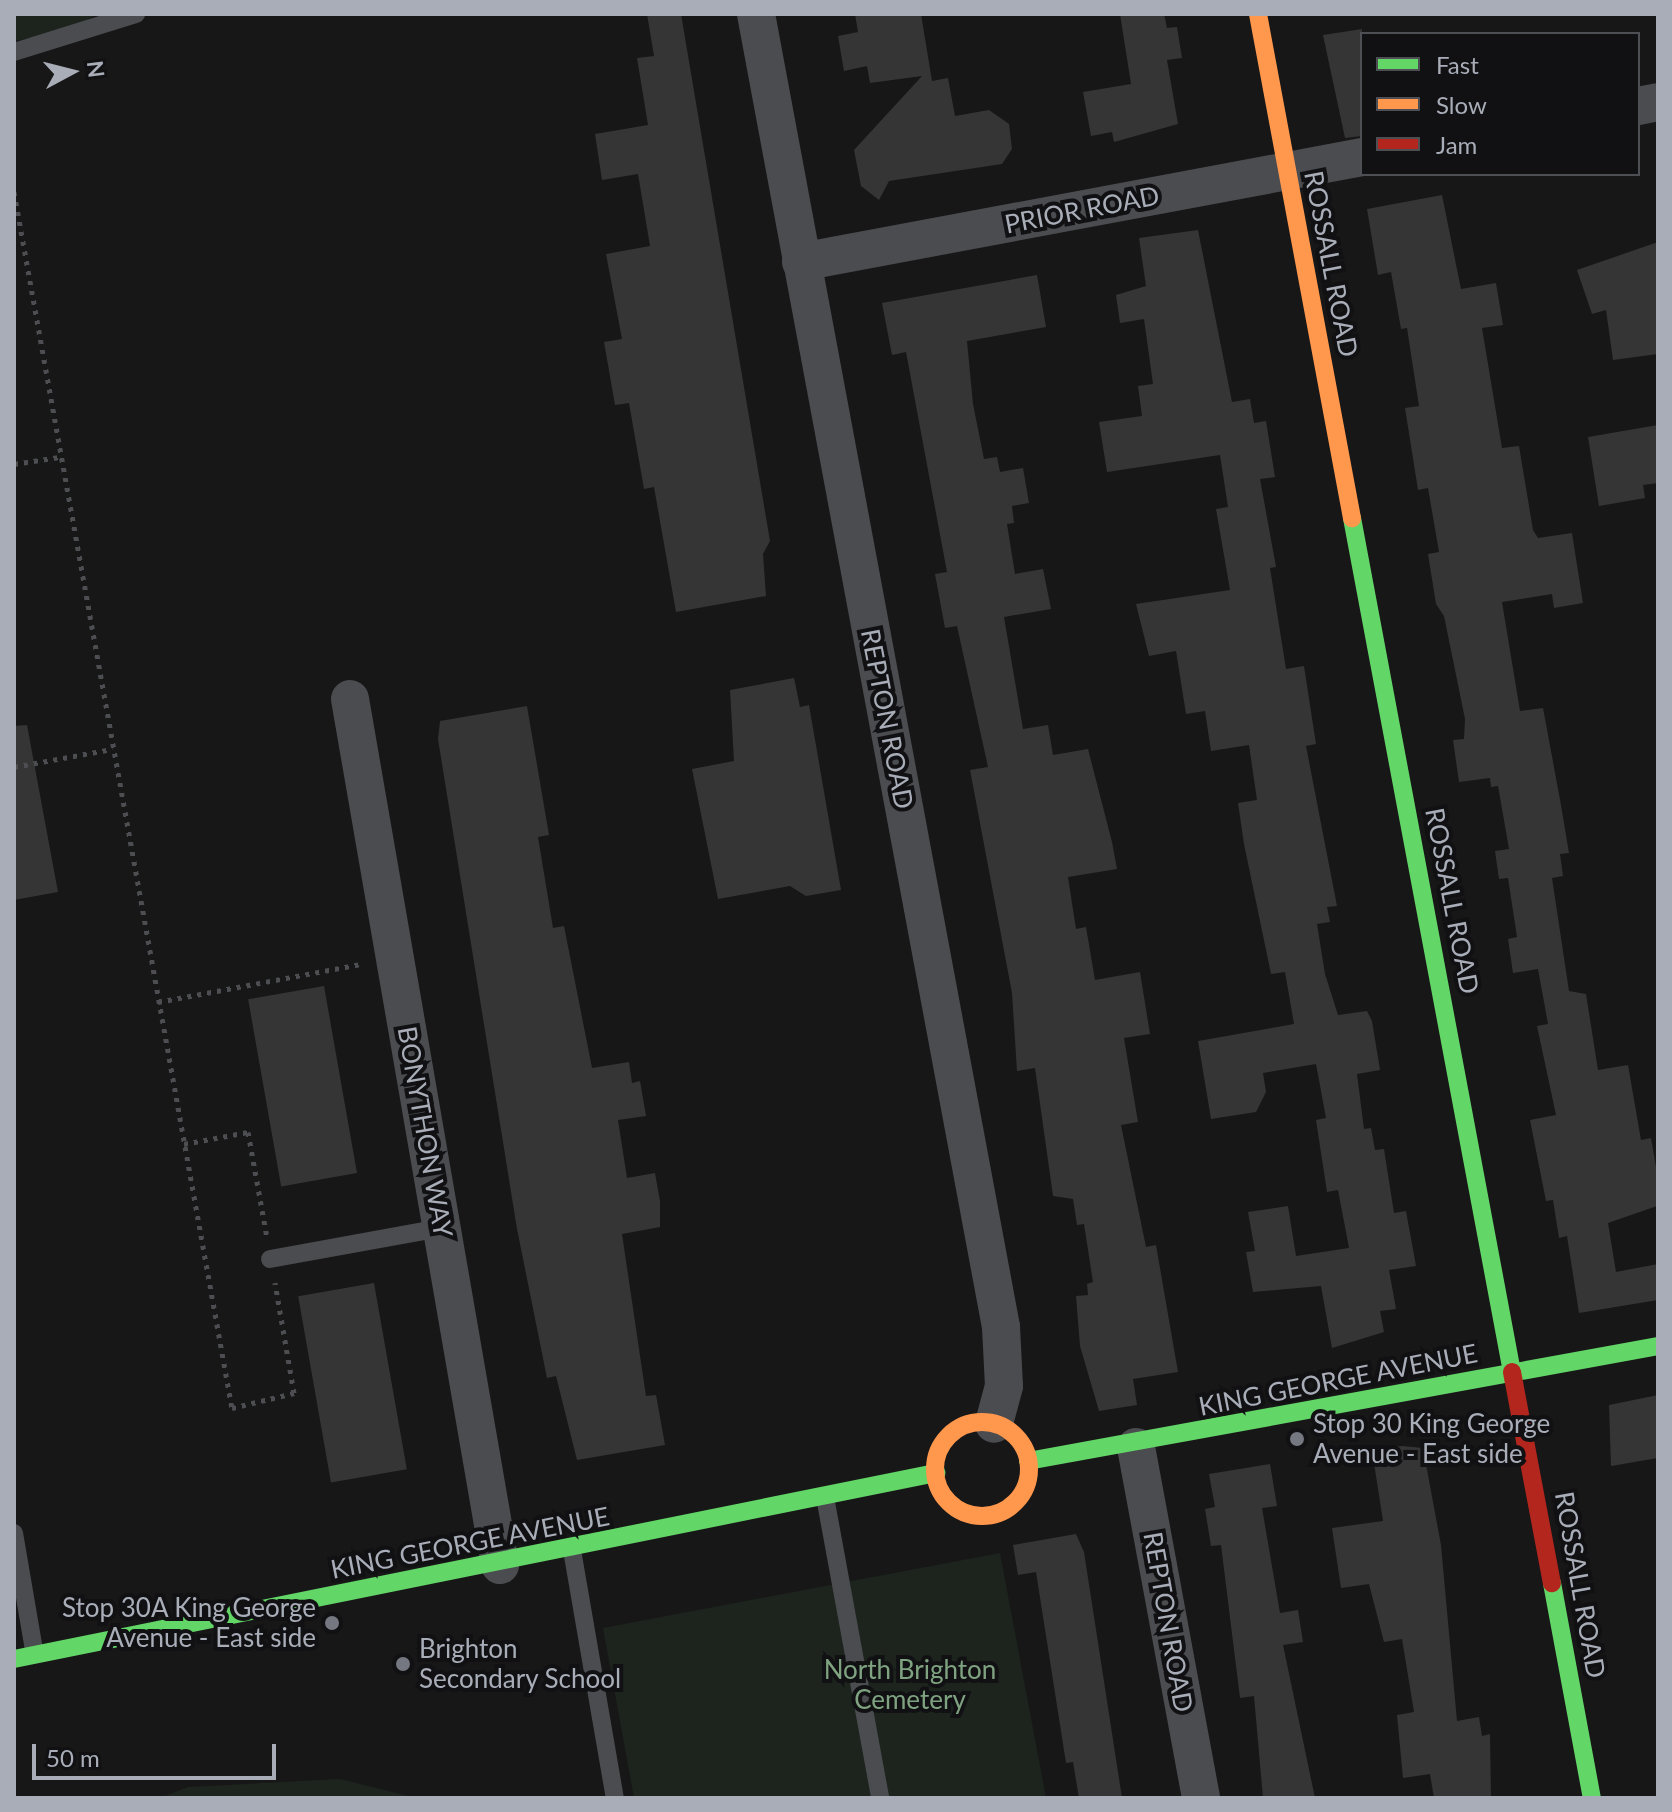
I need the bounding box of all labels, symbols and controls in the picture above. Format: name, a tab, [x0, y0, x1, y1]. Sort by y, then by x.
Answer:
north arrow	[32, 32, 112, 112]
legend	[1360, 32, 1640, 176]
text: Fast	[1436, 50, 1479, 79]
text: N	[82, 59, 111, 79]
text: Slow	[1436, 90, 1487, 119]
text: Jam	[1436, 130, 1477, 159]
street label: ROSSALL ROAD	[1298, 168, 1364, 360]
street label: PRIOR ROAD	[1002, 180, 1162, 240]
street label: REPTON ROAD	[854, 626, 920, 812]
street label: ROSSALL ROAD	[1419, 805, 1485, 997]
street label: BONYTHON WAY	[391, 1024, 459, 1240]
street label: KING GEORGE AVENUE	[1196, 1338, 1480, 1422]
place label: Stop 30 King George Avenue - East side	[1313, 1408, 1550, 1470]
marker: Stop 30 King George Avenue - East side	[1288, 1430, 1306, 1448]
street label: ROSSALL ROAD	[1548, 1489, 1612, 1681]
street label: KING GEORGE AVENUE	[328, 1501, 612, 1585]
street label: REPTON ROAD	[1137, 1529, 1199, 1715]
place label: Stop 30A King George Avenue - East side	[61, 1592, 316, 1654]
marker: Stop 30A King George Avenue - East side	[323, 1614, 341, 1632]
place label: Brighton Secondary School	[419, 1633, 622, 1694]
park label: North Brighton Cemetery	[824, 1654, 996, 1716]
marker: Brighton Secondary School	[394, 1655, 412, 1673]
scale bar	[36, 1728, 280, 1778]
text: 50 m	[46, 1743, 100, 1772]

